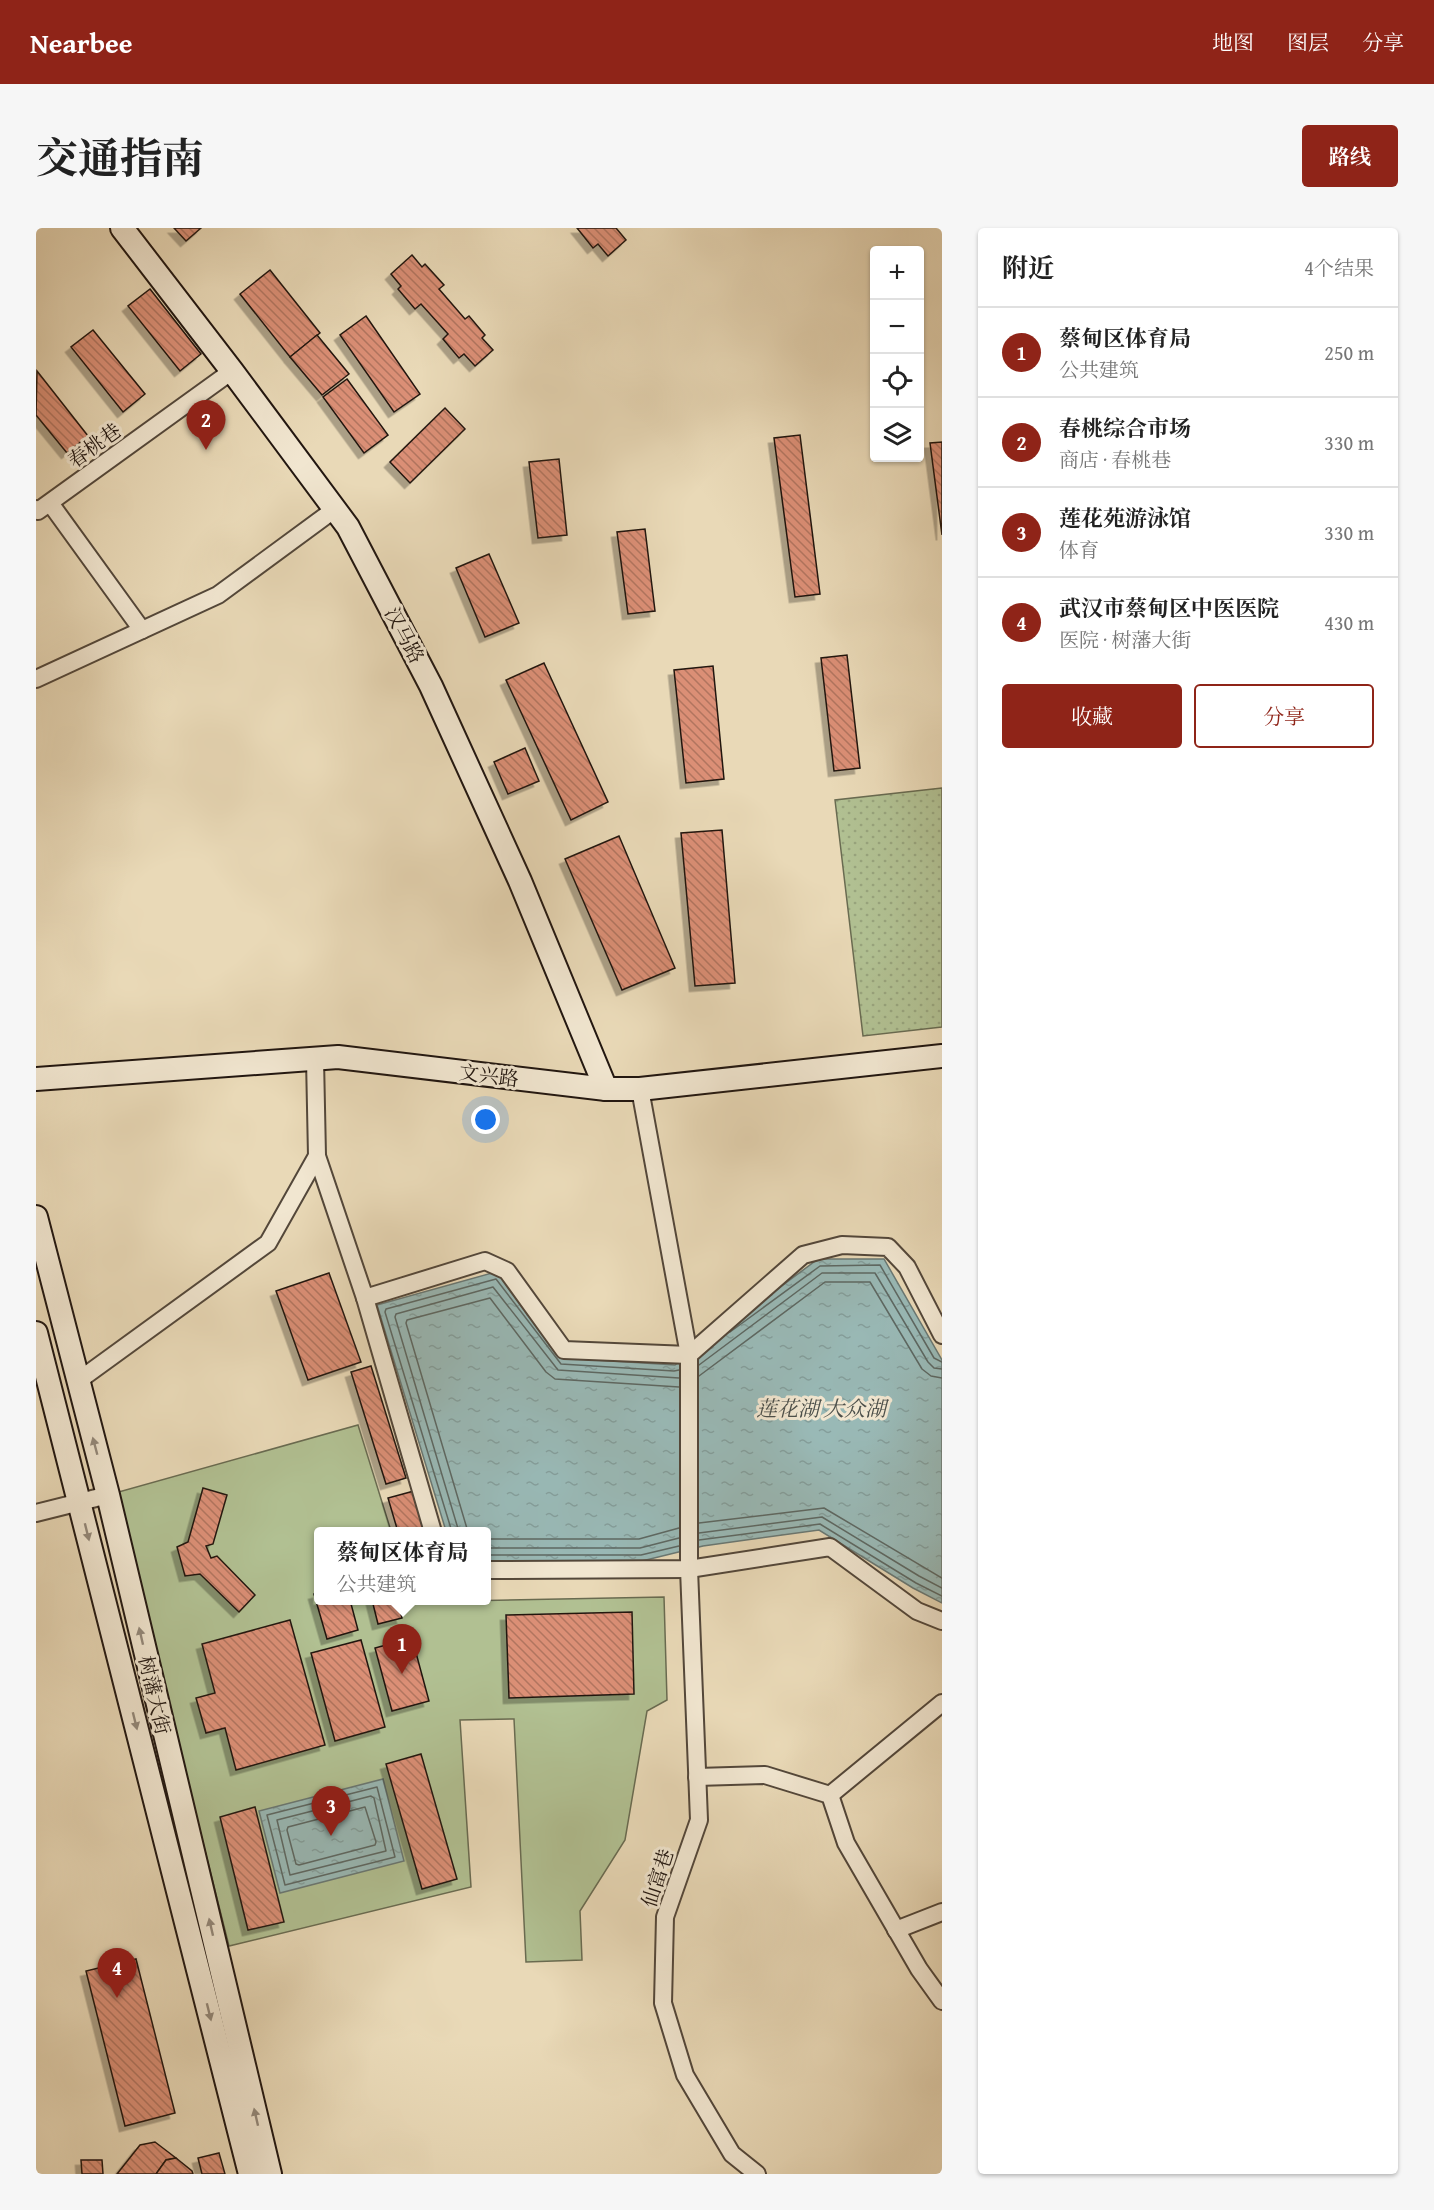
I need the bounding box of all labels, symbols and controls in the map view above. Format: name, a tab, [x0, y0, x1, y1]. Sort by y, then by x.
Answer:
text: Nearbee	[30, 22, 133, 63]
text: 地图	[1212, 27, 1254, 58]
text: 图层	[1287, 27, 1329, 58]
text: 分享	[1362, 27, 1404, 58]
button: 路线	[1302, 125, 1398, 187]
text: 交通指南	[36, 127, 204, 188]
map controls	[870, 246, 924, 462]
button: +	[870, 246, 924, 300]
text: 附近	[1002, 248, 1054, 287]
text: 4个结果	[1304, 253, 1374, 282]
button: −	[870, 300, 924, 354]
text: 蔡甸区体育局	[1059, 322, 1191, 354]
text: 1	[1016, 338, 1027, 367]
text: 250 m	[1324, 338, 1374, 367]
button: locate	[870, 354, 924, 408]
text: 公共建筑	[1059, 355, 1139, 384]
pin: 2	[186, 400, 226, 450]
button: layers	[870, 408, 924, 462]
text: 春桃综合市场	[1059, 412, 1191, 444]
street label: 春桃巷	[61, 416, 127, 474]
text: 2	[1016, 428, 1027, 457]
text: 330 m	[1324, 428, 1374, 457]
text: 商店 · 春桃巷	[1059, 445, 1171, 474]
text: 莲花苑游泳馆	[1059, 502, 1191, 534]
text: 3	[1016, 518, 1027, 547]
text: 330 m	[1324, 518, 1374, 547]
text: 体育	[1059, 535, 1099, 564]
text: 武汉市蔡甸区中医医院	[1059, 592, 1279, 624]
street label: 汉马路	[378, 602, 432, 668]
text: 4	[1016, 608, 1027, 637]
text: 430 m	[1324, 608, 1374, 637]
text: 医院 · 树藩大街	[1059, 625, 1191, 654]
button: 收藏	[1002, 684, 1182, 748]
button: 分享	[1194, 684, 1374, 748]
street label: 文兴路	[457, 1057, 521, 1093]
your location	[471, 1105, 500, 1134]
water label: 莲花湖 大众湖	[756, 1393, 890, 1424]
one-way arrow	[90, 1437, 99, 1455]
one-way arrow	[82, 1523, 92, 1541]
popup	[314, 1527, 491, 1605]
text: 蔡甸区体育局	[336, 1536, 469, 1568]
text: 公共建筑	[336, 1569, 416, 1598]
pin: 1	[382, 1624, 422, 1674]
one-way arrow	[136, 1626, 146, 1645]
street label: 树藩大街	[132, 1653, 178, 1737]
one-way arrow	[131, 1712, 140, 1730]
pin: 3	[312, 1786, 350, 1836]
street label: 仙富巷	[634, 1845, 680, 1911]
one-way arrow	[205, 1918, 215, 1937]
pin: 4	[98, 1948, 136, 1998]
one-way arrow	[205, 2003, 214, 2021]
one-way arrow	[251, 2108, 261, 2126]

